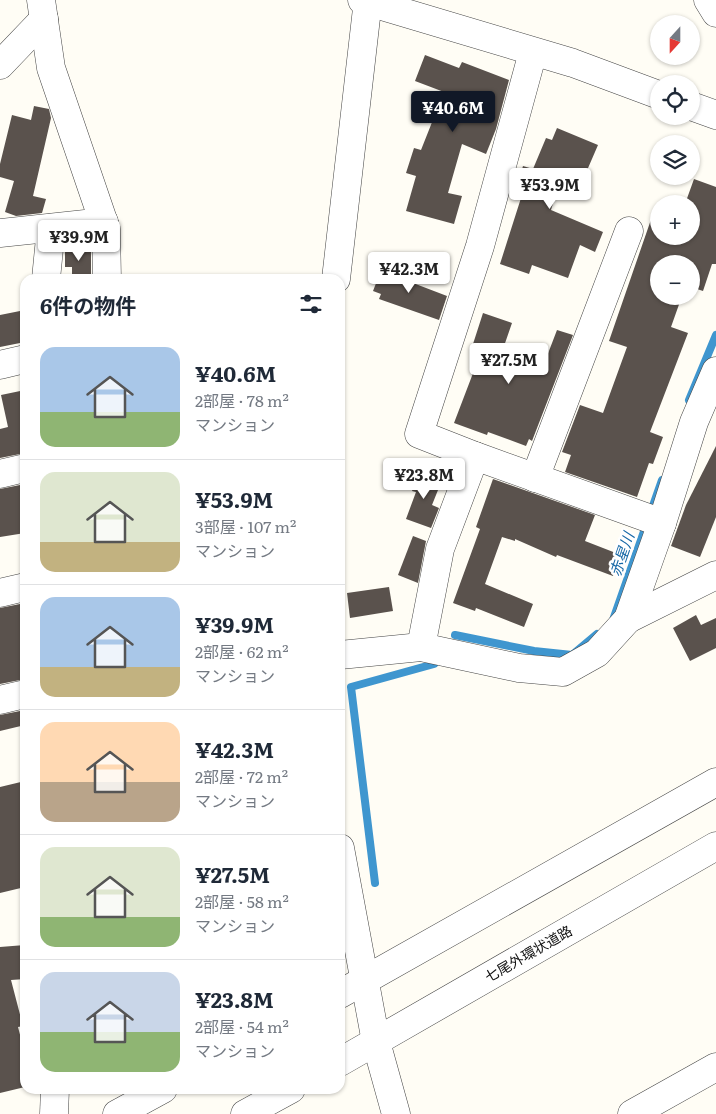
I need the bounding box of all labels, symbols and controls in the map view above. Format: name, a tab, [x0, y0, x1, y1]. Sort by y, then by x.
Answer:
north arrow	[650, 15, 700, 65]
map controls	[650, 15, 700, 305]
button: locate	[650, 75, 700, 125]
pin: ¥40.6M	[412, 90, 494, 133]
text: ¥40.6M	[422, 95, 484, 119]
button: layers	[650, 135, 700, 185]
pin: ¥53.9M	[509, 168, 591, 210]
text: ¥53.9M	[520, 172, 580, 196]
button: +	[650, 195, 700, 245]
pin: ¥39.9M	[38, 220, 120, 262]
text: ¥39.9M	[49, 224, 109, 248]
pin: ¥42.3M	[368, 252, 450, 294]
button: −	[650, 255, 700, 305]
text: ¥42.3M	[379, 256, 439, 280]
text: 6件の物件	[40, 289, 136, 320]
icon: filters	[297, 290, 325, 318]
pin: ¥27.5M	[468, 342, 550, 385]
text: ¥27.5M	[480, 347, 538, 371]
text: ¥40.6M	[195, 357, 276, 388]
icon: home	[80, 367, 140, 427]
text: 2部屋 · 78 m²	[195, 388, 289, 412]
text: マンション	[195, 412, 275, 436]
pin: ¥23.8M	[383, 458, 465, 500]
text: ¥23.8M	[394, 462, 454, 486]
text: ¥53.9M	[195, 483, 273, 514]
icon: home	[80, 492, 140, 552]
text: 3部屋 · 107 m²	[195, 514, 296, 538]
water label: 赤星川	[603, 527, 640, 579]
text: マンション	[195, 538, 275, 562]
text: ¥39.9M	[195, 608, 274, 639]
icon: home	[80, 617, 140, 677]
text: 2部屋 · 62 m²	[195, 639, 289, 663]
text: マンション	[195, 663, 275, 687]
text: ¥42.3M	[195, 733, 274, 764]
icon: home	[80, 742, 140, 802]
text: 2部屋 · 72 m²	[195, 764, 288, 788]
text: マンション	[195, 788, 275, 812]
text: ¥27.5M	[195, 858, 270, 889]
icon: home	[80, 867, 140, 927]
text: 2部屋 · 58 m²	[195, 889, 289, 913]
text: マンション	[195, 913, 275, 937]
street label: 七尾外環状道路	[481, 920, 575, 986]
text: ¥23.8M	[195, 983, 274, 1014]
icon: home	[80, 992, 140, 1052]
text: 2部屋 · 54 m²	[195, 1014, 289, 1038]
text: マンション	[195, 1038, 275, 1062]

